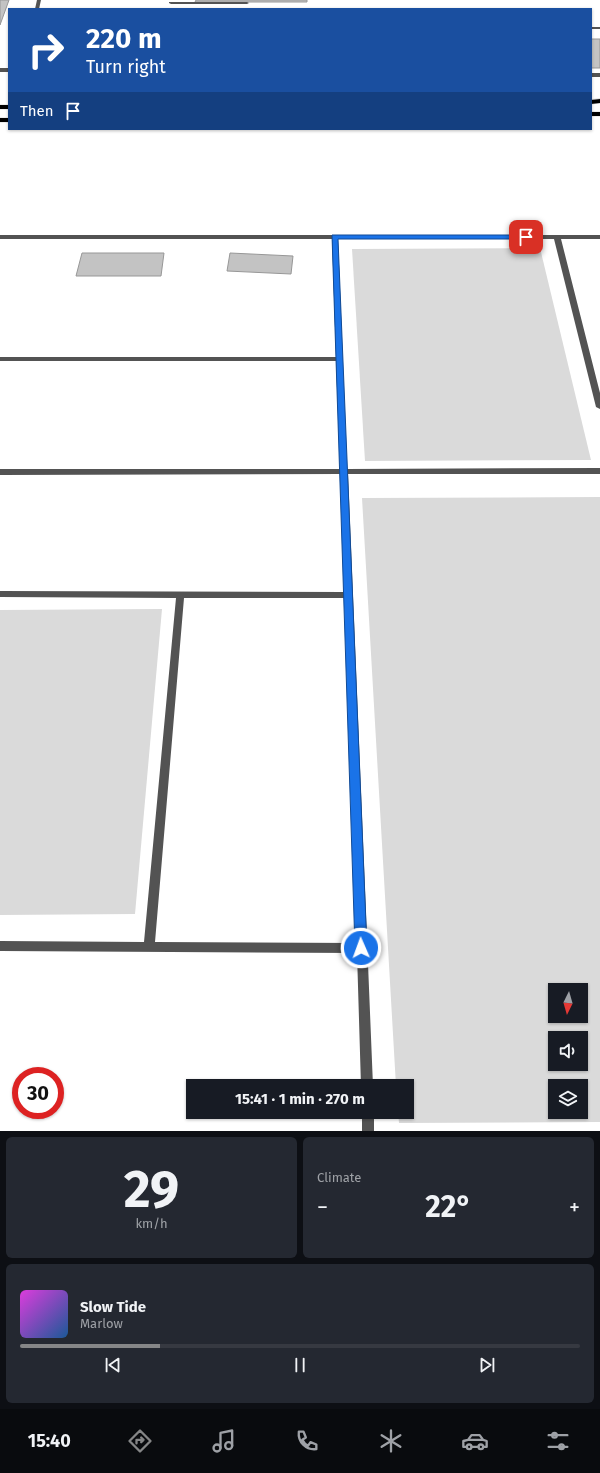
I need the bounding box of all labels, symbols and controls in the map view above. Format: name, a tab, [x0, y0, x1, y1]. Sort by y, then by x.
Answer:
text: 220 m	[86, 22, 162, 55]
icon: right	[20, 24, 72, 76]
text: Turn right	[86, 56, 166, 78]
icon: arrive	[62, 100, 84, 122]
text: Then	[20, 102, 54, 120]
pin	[509, 220, 543, 254]
icon: arrive	[515, 226, 537, 248]
position arrow	[340, 927, 382, 969]
north arrow	[548, 983, 588, 1023]
map controls	[548, 983, 588, 1119]
button: sound	[548, 1031, 588, 1071]
speed limit sign: 30	[12, 1067, 64, 1119]
button: layers	[548, 1079, 588, 1119]
text: 15:41 · 1 min · 270 m	[235, 1090, 365, 1108]
text: 29	[124, 1158, 179, 1221]
text: Climate	[317, 1170, 361, 1185]
text: 22°	[425, 1189, 472, 1225]
text: −	[317, 1194, 328, 1221]
text: +	[569, 1194, 580, 1221]
text: km/h	[135, 1216, 168, 1231]
text: Slow Tide	[80, 1298, 146, 1316]
text: Marlow	[80, 1316, 123, 1331]
icon: previous	[102, 1354, 124, 1376]
icon: pause	[289, 1354, 311, 1376]
icon: next	[476, 1354, 498, 1376]
icon: directions	[126, 1427, 154, 1455]
icon: music	[210, 1427, 238, 1455]
icon: phone	[293, 1427, 321, 1455]
icon: climate	[377, 1427, 405, 1455]
icon: car	[461, 1427, 489, 1455]
icon: filters	[544, 1427, 572, 1455]
text: 15:40	[28, 1430, 71, 1452]

